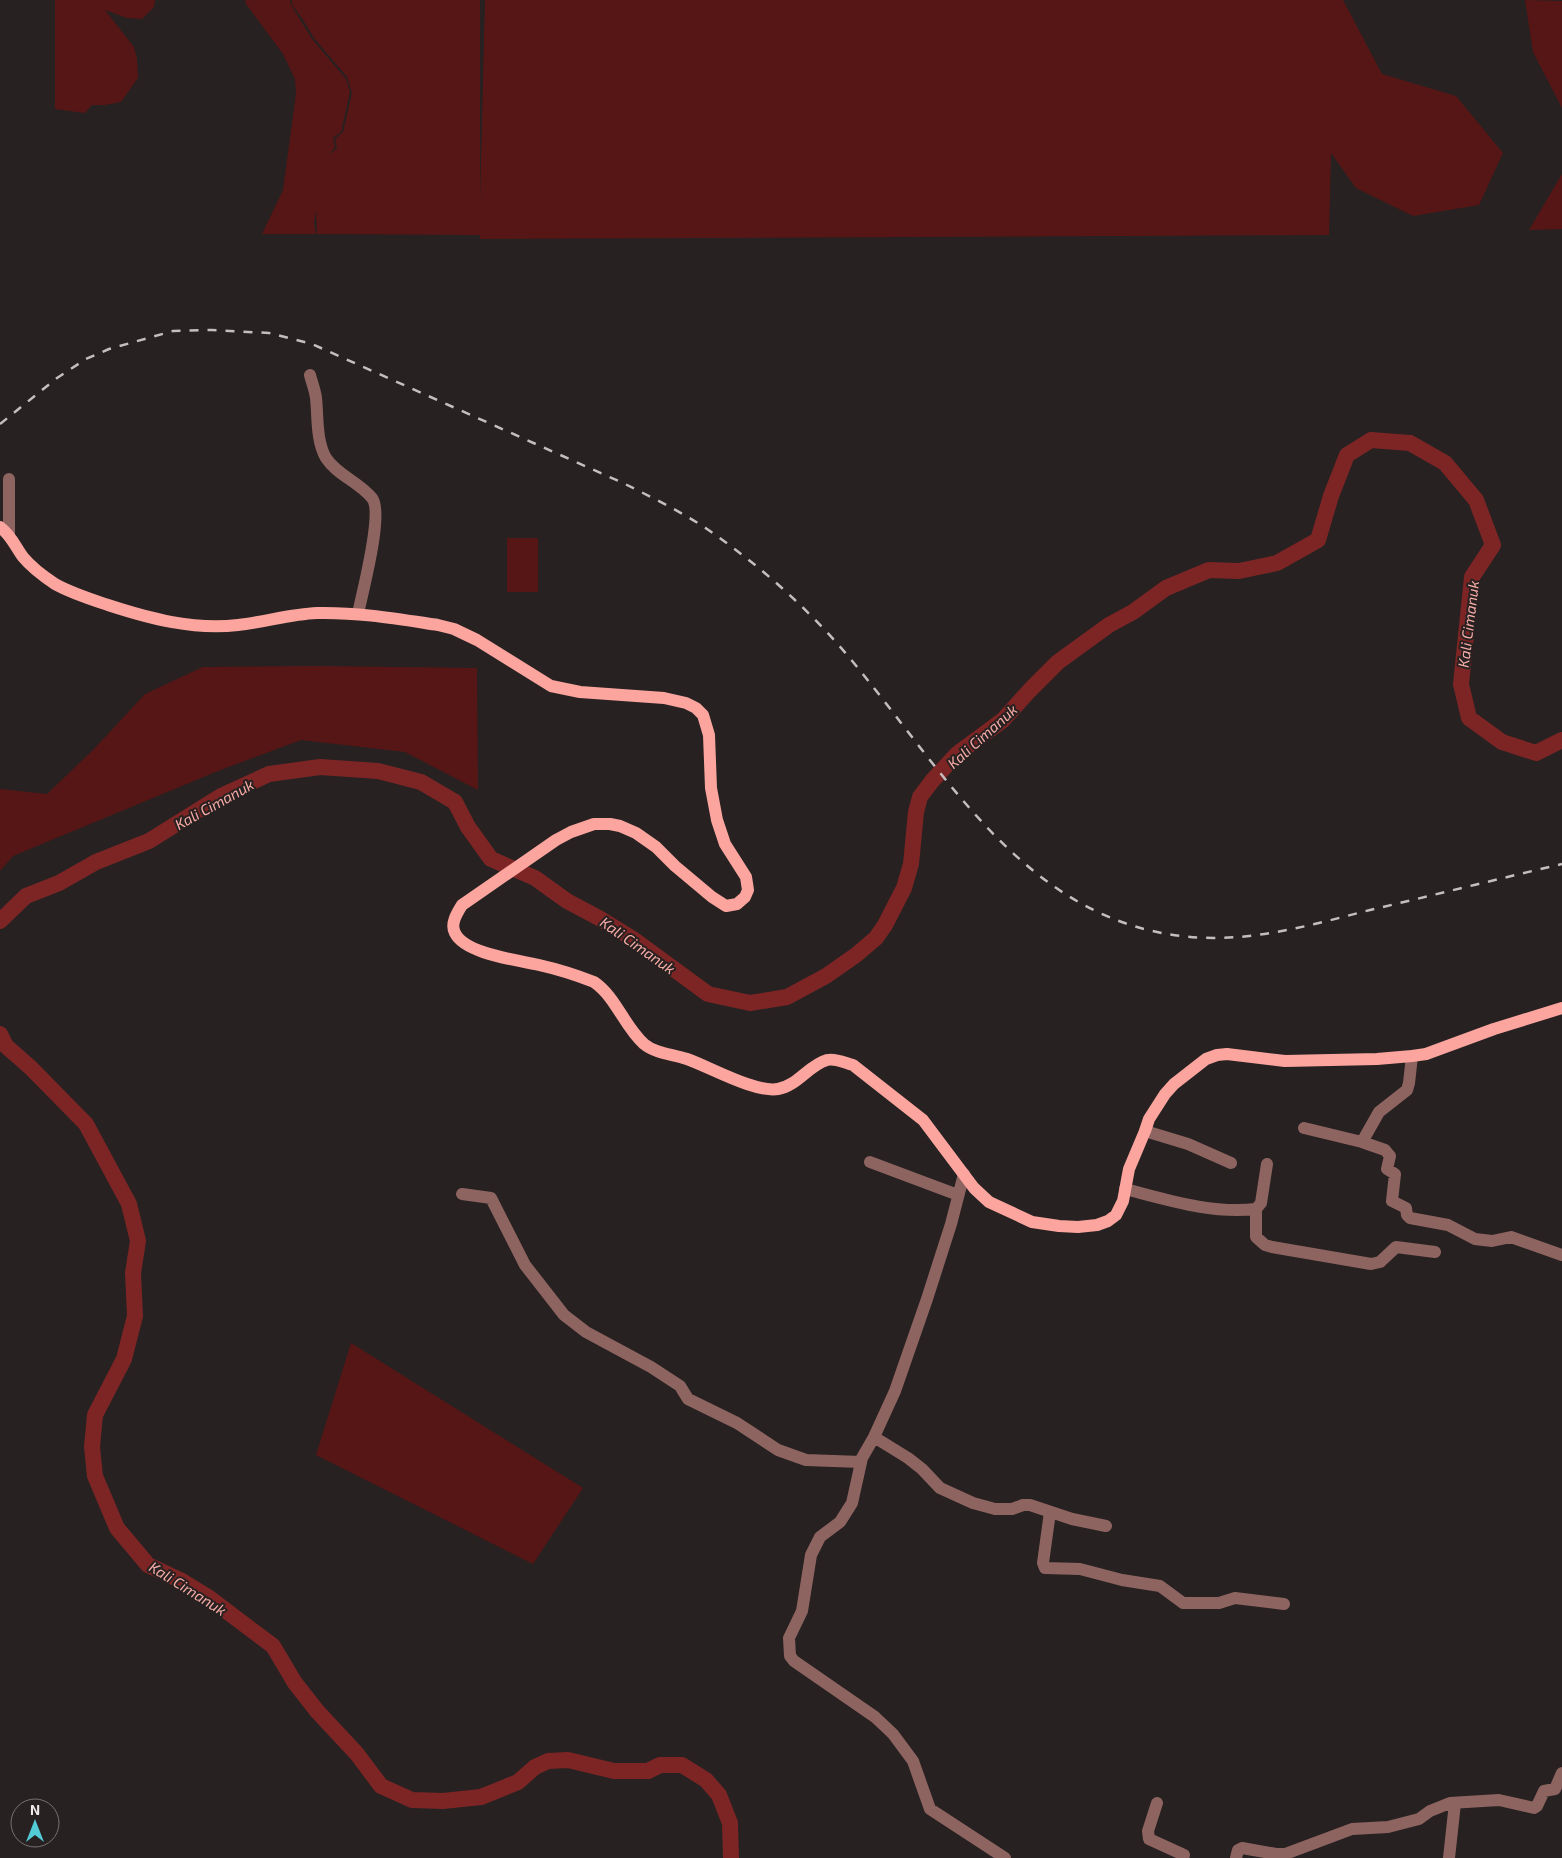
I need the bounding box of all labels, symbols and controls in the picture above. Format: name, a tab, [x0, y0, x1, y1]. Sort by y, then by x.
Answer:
water label: Kali Cimanuk	[1454, 579, 1482, 669]
water label: Kali Cimanuk	[943, 700, 1021, 772]
water label: Kali Cimanuk	[171, 775, 257, 833]
water label: Kali Cimanuk	[597, 913, 679, 978]
water label: Kali Cimanuk	[146, 1557, 230, 1619]
north arrow	[10, 1798, 60, 1848]
text: N	[30, 1801, 40, 1818]

